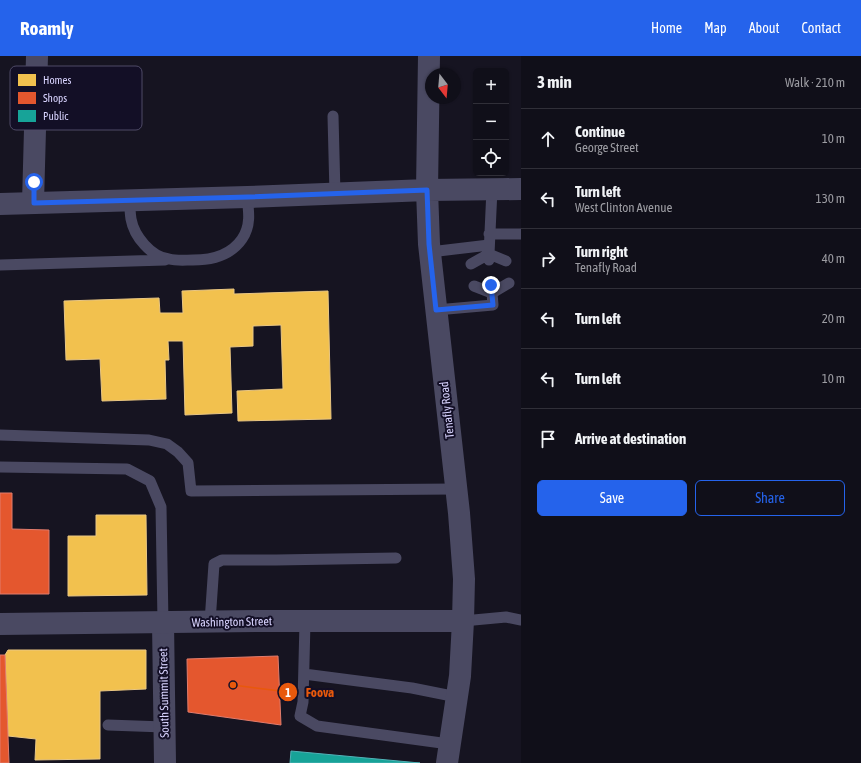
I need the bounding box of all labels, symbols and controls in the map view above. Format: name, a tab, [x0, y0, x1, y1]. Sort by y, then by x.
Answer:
text: Roamly	[20, 17, 74, 39]
text: Home	[651, 20, 682, 36]
text: Map	[704, 20, 727, 36]
text: About	[749, 20, 780, 36]
text: Contact	[802, 20, 841, 36]
legend	[10, 66, 142, 130]
north arrow	[425, 68, 461, 104]
map controls	[473, 68, 509, 176]
button: +	[473, 68, 509, 104]
text: 3 min	[537, 72, 572, 92]
text: Homes	[43, 74, 71, 86]
text: Walk · 210 m	[785, 75, 845, 90]
text: Shops	[43, 92, 67, 104]
button: −	[473, 104, 509, 140]
text: Public	[43, 110, 69, 122]
text: Continue	[575, 123, 625, 140]
icon: ahead	[537, 128, 559, 150]
text: 10 m	[822, 131, 845, 146]
button: locate	[473, 140, 509, 176]
text: George Street	[575, 140, 639, 155]
route start	[25, 173, 43, 191]
text: Turn left	[575, 183, 621, 200]
icon: left	[537, 188, 559, 210]
text: 130 m	[816, 191, 845, 206]
text: West Clinton Avenue	[575, 200, 672, 215]
text: Turn right	[575, 243, 628, 260]
icon: right	[537, 248, 559, 270]
text: 40 m	[822, 251, 845, 266]
text: Tenafly Road	[575, 260, 637, 275]
route end	[482, 276, 500, 294]
icon: left	[537, 308, 559, 330]
text: Turn left	[575, 310, 621, 327]
text: 20 m	[822, 311, 845, 326]
icon: left	[537, 368, 559, 390]
text: Turn left	[575, 370, 621, 387]
text: 10 m	[822, 371, 845, 386]
street label: Tenafly Road	[437, 381, 457, 439]
icon: arrive	[537, 428, 559, 450]
text: Arrive at destination	[575, 430, 686, 447]
button: Save	[537, 480, 687, 516]
button: Share	[695, 480, 845, 516]
street label: Washington Street	[192, 614, 273, 630]
street label: South Summit Street	[156, 647, 172, 738]
callout: Foova	[278, 680, 342, 705]
text: Foova	[306, 685, 334, 700]
text: 1	[285, 686, 291, 700]

